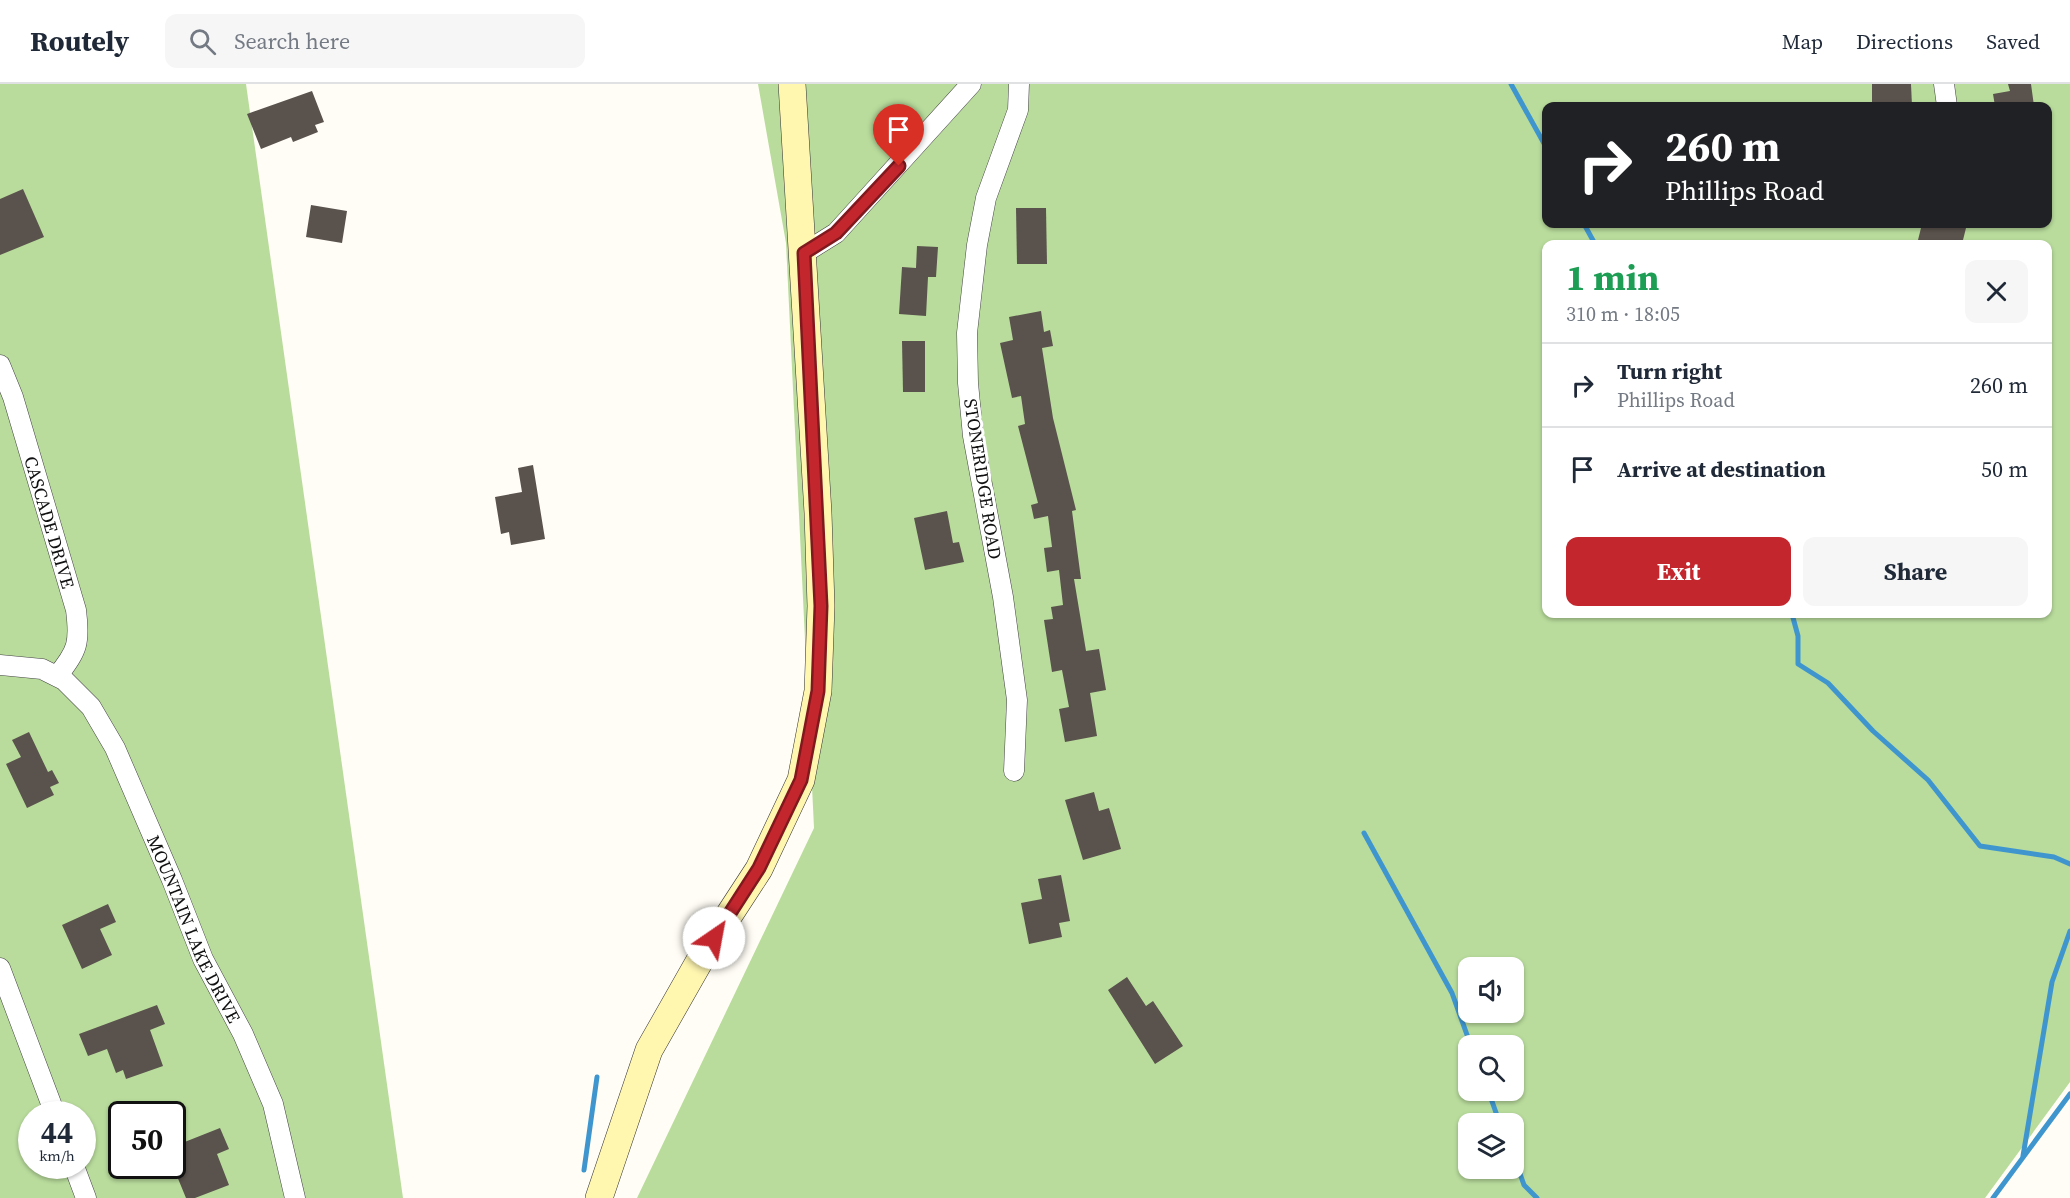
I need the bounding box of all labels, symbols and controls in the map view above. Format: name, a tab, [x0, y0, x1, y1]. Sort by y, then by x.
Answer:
search box	[165, 14, 585, 68]
text: Routely	[30, 22, 129, 60]
icon: search	[186, 25, 219, 58]
text: Search here	[234, 26, 350, 56]
text: Map	[1782, 27, 1823, 56]
text: Directions	[1856, 27, 1953, 56]
text: Saved	[1986, 27, 2040, 56]
pin	[873, 104, 924, 166]
icon: arrive	[882, 113, 915, 146]
text: 260 m	[1665, 117, 1780, 175]
icon: right	[1566, 126, 1644, 204]
text: Phillips Road	[1665, 172, 1824, 209]
text: 1 min	[1566, 253, 1659, 302]
button: close	[1965, 260, 2028, 323]
text: 310 m · 18:05	[1566, 300, 1680, 328]
text: Turn right	[1617, 356, 1722, 386]
icon: right	[1566, 369, 1599, 402]
text: 260 m	[1970, 370, 2028, 400]
text: Phillips Road	[1617, 386, 1735, 414]
street label: STONERIDGE ROAD	[958, 397, 1008, 561]
street label: CASCADE DRIVE	[19, 453, 81, 591]
icon: arrive	[1566, 453, 1599, 486]
text: Arrive at destination	[1617, 454, 1826, 484]
text: 50 m	[1981, 454, 2028, 484]
button: Exit	[1566, 537, 1791, 606]
button: Share	[1803, 537, 2028, 606]
street label: MOUNTAIN LAKE DRIVE	[142, 831, 247, 1027]
position arrow	[682, 906, 746, 970]
map controls	[1458, 957, 1524, 1179]
button: sound	[1458, 957, 1524, 1023]
button: search	[1458, 1035, 1524, 1101]
speed limit sign: 50	[108, 1101, 186, 1179]
text: 44	[41, 1112, 73, 1153]
button: layers	[1458, 1113, 1524, 1179]
text: km/h	[39, 1145, 75, 1166]

